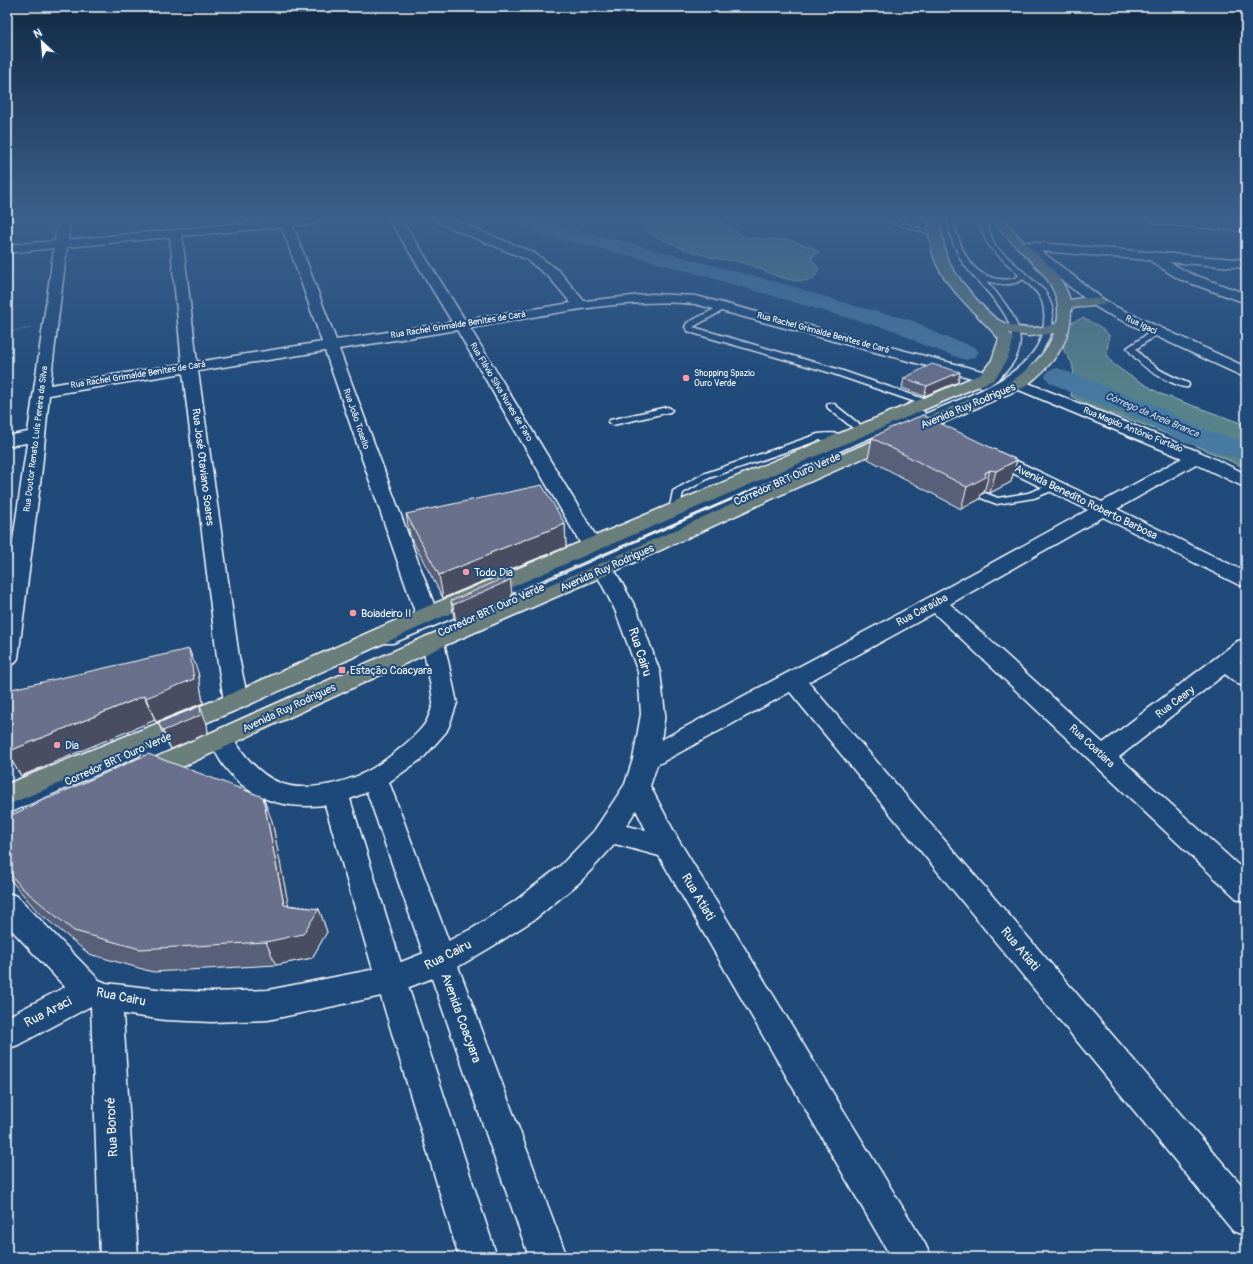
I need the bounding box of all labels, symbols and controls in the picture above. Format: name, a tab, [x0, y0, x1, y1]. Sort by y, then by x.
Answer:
north arrow	[22, 22, 62, 62]
text: N	[32, 26, 45, 41]
street label: Rua Rachel Grimalde Benites de Cará	[390, 309, 526, 341]
street label: Rua Rachel Grimalde Benites de Cará	[756, 310, 890, 356]
street label: Rua Igaci	[1124, 313, 1159, 337]
street label: Rua Flávio Silva Nunes de Faro	[467, 341, 535, 443]
street label: Rua Rachel Grimalde Benites de Cará	[70, 359, 206, 391]
street label: Rua Doutor Renato Luís Pereira da Silva	[22, 365, 50, 513]
place label: Shopping Spazio Ouro Verde	[694, 368, 755, 389]
marker: Shopping Spazio Ouro Verde	[681, 373, 691, 383]
street label: Avenida Ruy Rodrigues	[919, 380, 1017, 432]
street label: Rua João Tosello	[340, 387, 372, 451]
water label: Córrego da Areia Branca	[1104, 390, 1202, 441]
street label: Rua Magido Antônio Furtado	[1082, 405, 1185, 455]
street label: Rua José Otaviano Soares	[189, 408, 217, 527]
street label: Corredor BRT Ouro Verde	[732, 449, 843, 508]
street label: Avenida Benedito Roberto Barbosa	[1012, 462, 1160, 542]
street label: Avenida Ruy Rodrigues	[558, 541, 656, 595]
place label: Todo Dia	[474, 566, 513, 579]
marker: Todo Dia	[461, 567, 471, 577]
street label: Corredor BRT Ouro Verde	[436, 580, 547, 639]
street label: Rua Caraúba	[894, 591, 950, 629]
place label: Boiadeiro II	[361, 607, 411, 620]
marker: Boiadeiro II	[348, 608, 358, 618]
street label: Rua Cairu	[625, 626, 655, 678]
place label: Estação Coacyara	[350, 664, 432, 677]
marker: Estação Coacyara	[337, 665, 347, 675]
street label: Avenida Ruy Rodrigues	[240, 681, 338, 735]
street label: Rua Ceary	[1153, 683, 1197, 721]
street label: Rua Coatiara	[1067, 722, 1117, 770]
street label: Corredor BRT Ouro Verde	[63, 729, 174, 788]
place label: Dia	[65, 739, 79, 752]
marker: Dia	[52, 740, 62, 750]
street label: Rua Atiati	[678, 871, 718, 923]
street label: Rua Atiati	[997, 924, 1043, 974]
street label: Rua Cairu	[422, 936, 474, 974]
street label: Avenida Coacyara	[437, 971, 485, 1065]
street label: Rua Cairu	[95, 984, 147, 1010]
street label: Rua Araci	[22, 993, 74, 1031]
street label: Rua Bororé	[102, 1096, 122, 1157]

